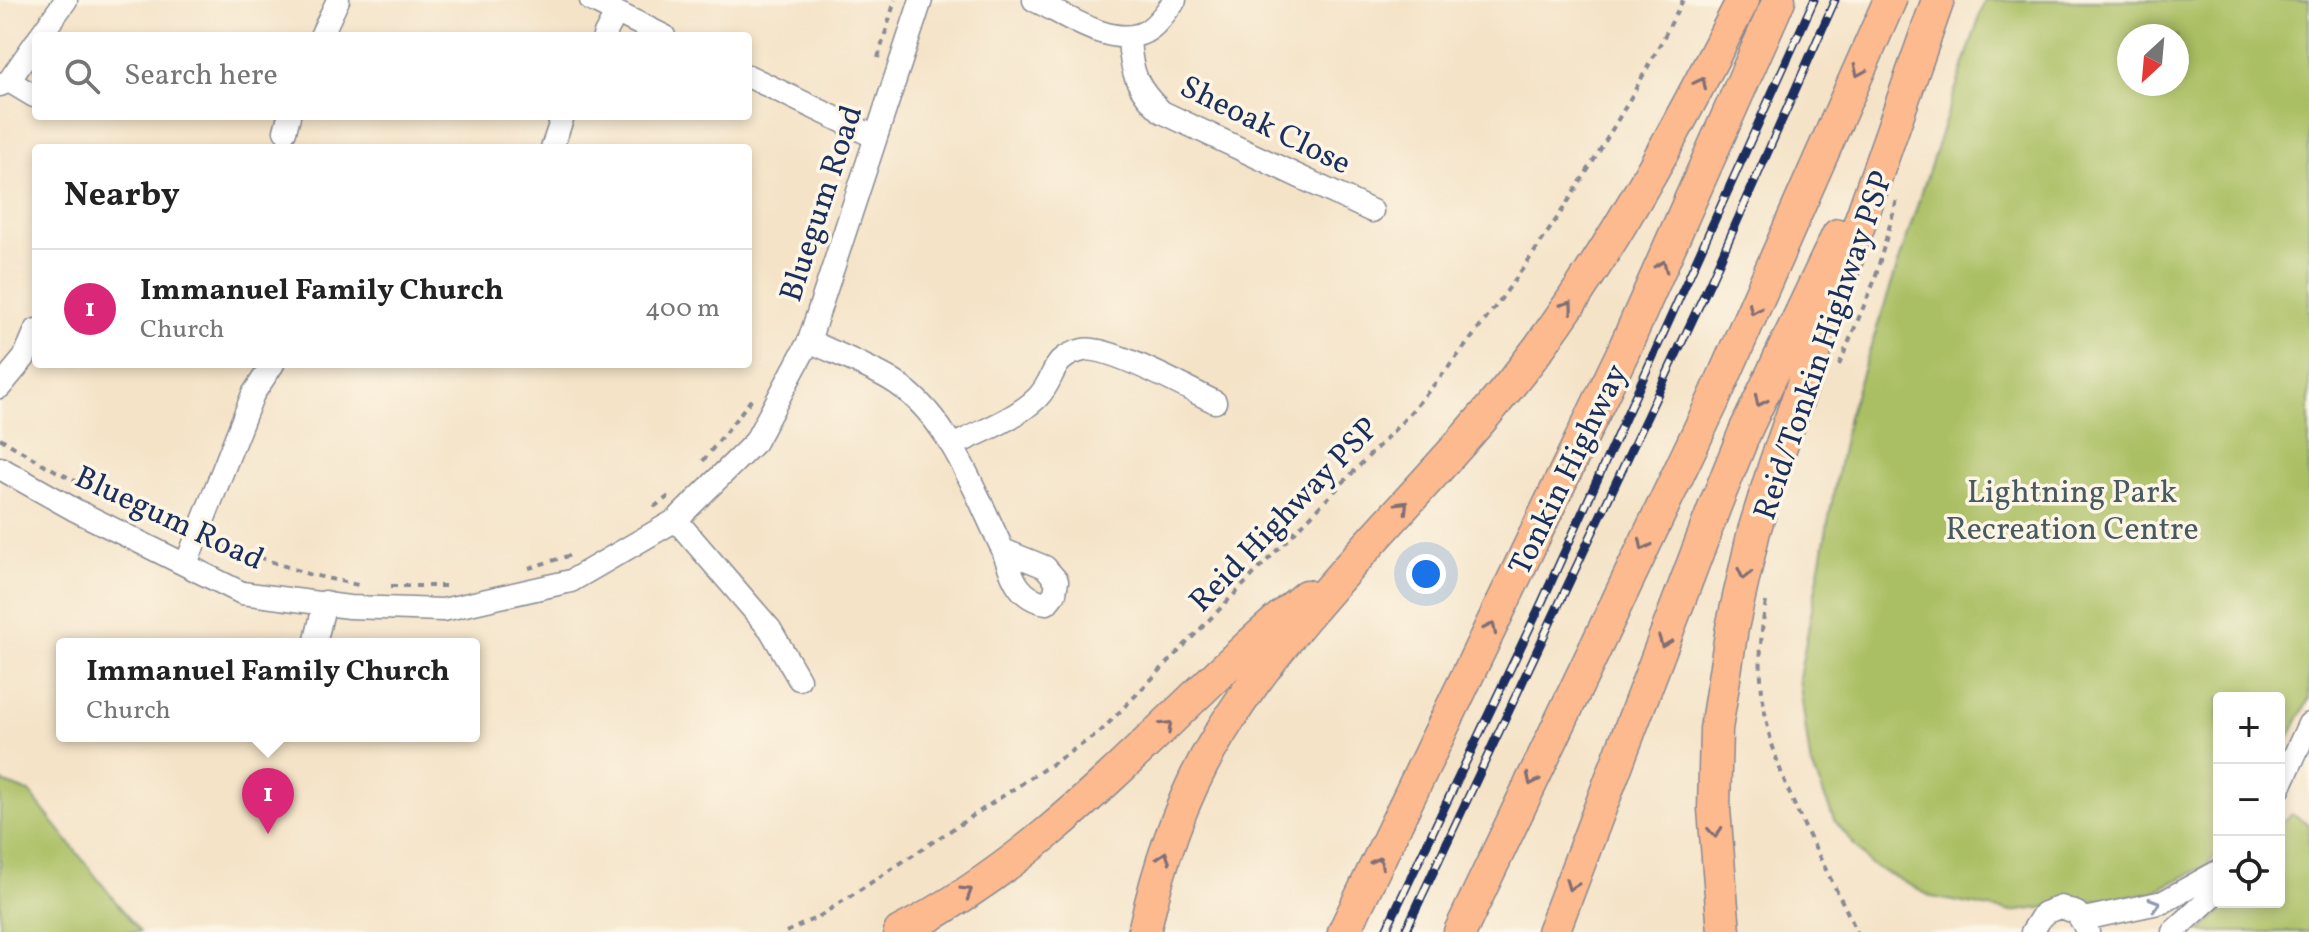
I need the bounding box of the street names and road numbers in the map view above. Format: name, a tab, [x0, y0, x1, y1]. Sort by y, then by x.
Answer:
street label: Sheoak Close	[1172, 66, 1357, 187]
street label: Bluegum Road	[770, 100, 875, 308]
street label: Reid/Tonkin Highway PSP	[1744, 166, 1905, 526]
street label: Tonkin Highway	[1499, 357, 1640, 583]
street label: Reid Highway PSP	[1181, 409, 1390, 623]
street label: Bluegum Road	[67, 457, 271, 583]

